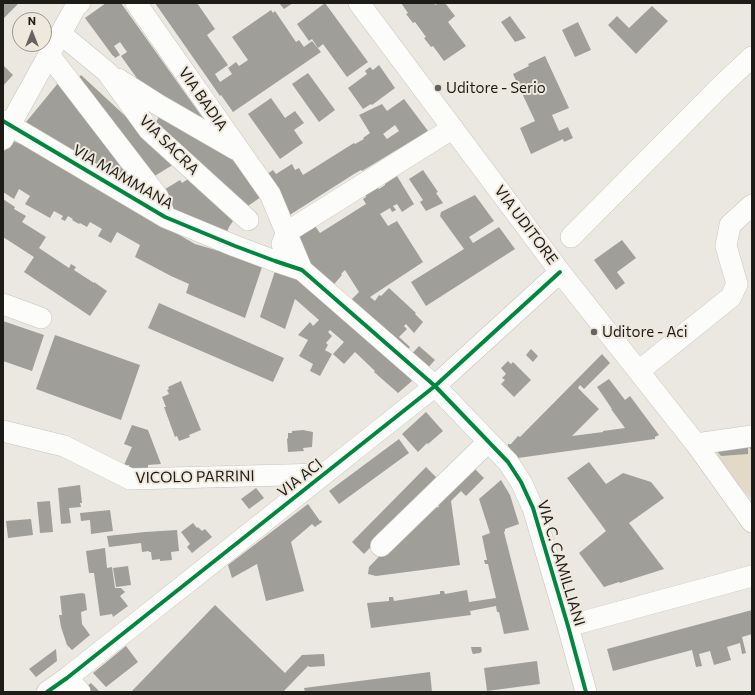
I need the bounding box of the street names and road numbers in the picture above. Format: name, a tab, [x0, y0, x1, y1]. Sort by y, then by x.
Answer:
street label: VIA BADIA	[175, 64, 231, 134]
street label: VIA SACRA	[135, 111, 203, 179]
street label: VIA MAMMANA	[70, 141, 176, 213]
street label: VIA UDITORE	[490, 182, 562, 268]
street label: VIA ACI	[274, 455, 326, 501]
street label: VICOLO PARRINI	[135, 467, 255, 487]
street label: VIA C. CAMILLIANI	[533, 498, 589, 628]

